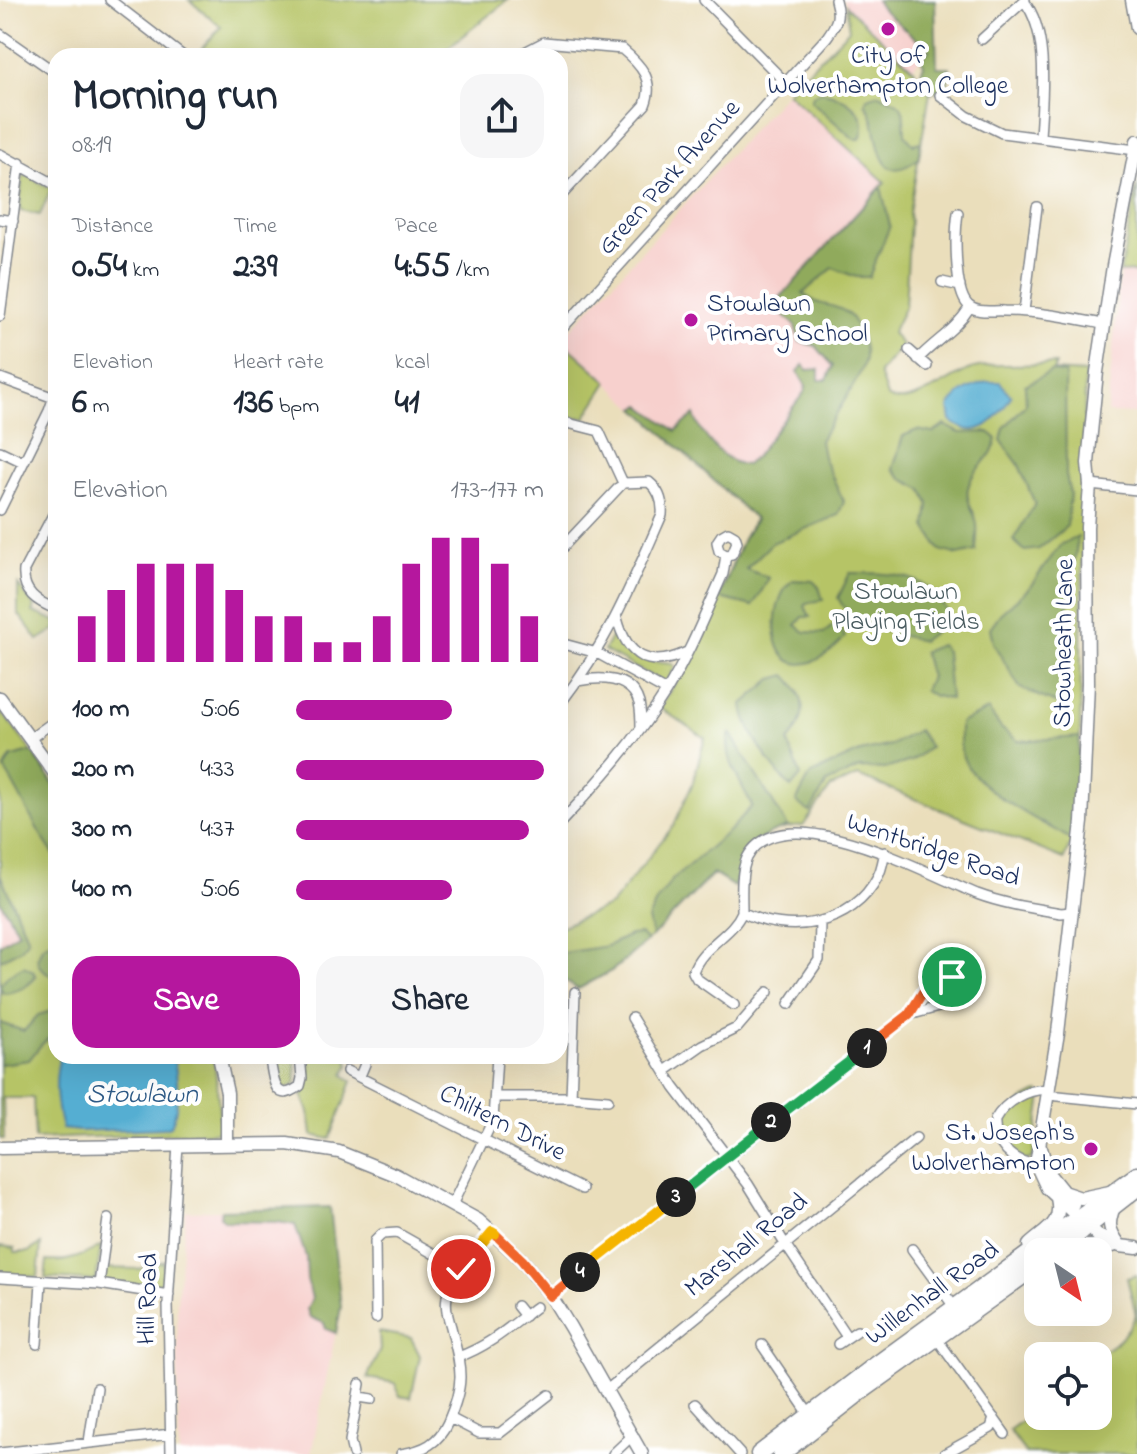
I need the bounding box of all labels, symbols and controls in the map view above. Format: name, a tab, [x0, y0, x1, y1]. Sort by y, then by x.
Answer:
marker: City of Wolverhampton College	[879, 20, 897, 38]
place label: City of Wolverhampton College	[768, 38, 1009, 106]
text: Morning run	[72, 65, 278, 129]
button: share	[460, 74, 544, 158]
street label: Green Park Avenue	[590, 91, 751, 264]
text: 08:19	[72, 127, 111, 165]
text: Distance	[72, 211, 153, 243]
text: Time	[233, 211, 277, 243]
text: Pace	[395, 211, 438, 243]
text: 0.54	[72, 243, 127, 293]
text: 2:39	[233, 243, 277, 293]
text: 4:55	[395, 243, 450, 293]
text: km	[127, 255, 159, 287]
text: /km	[450, 255, 489, 287]
place label: Stowlawn Primary School	[707, 286, 868, 354]
marker: Stowlawn Primary School	[682, 311, 700, 329]
text: Elevation	[72, 347, 153, 379]
text: Heart rate	[233, 347, 324, 379]
text: kcal	[395, 347, 430, 379]
text: 6	[72, 379, 87, 429]
text: 136	[233, 379, 273, 429]
text: 41	[395, 379, 419, 429]
text: m	[87, 391, 110, 423]
text: bpm	[273, 391, 319, 423]
text: Elevation	[72, 472, 168, 510]
text: 173–177 m	[450, 472, 544, 510]
street label: Stowheath Lane	[1045, 558, 1085, 728]
park label: Stowlawn Playing Fields	[832, 574, 980, 642]
text: 100 m	[72, 691, 129, 729]
text: 5:06	[200, 691, 240, 729]
text: 200 m	[72, 751, 134, 789]
text: 4:33	[200, 751, 234, 789]
street label: Wentbridge Road	[841, 804, 1025, 899]
text: 300 m	[72, 811, 132, 849]
text: 4:37	[200, 811, 234, 849]
text: 400 m	[72, 871, 132, 909]
text: 5:06	[200, 871, 240, 909]
pin	[918, 943, 986, 1011]
icon: arrive	[930, 955, 974, 999]
button: Save	[72, 956, 300, 1048]
button: Share	[316, 956, 544, 1048]
pin: 1	[847, 1028, 887, 1068]
text: 1	[864, 1032, 871, 1064]
water label: Stowlawn	[86, 1075, 199, 1116]
street label: Chiltern Drive	[432, 1076, 572, 1172]
pin: 2	[751, 1102, 791, 1142]
text: 2	[766, 1106, 776, 1138]
place label: St. Joseph's Wolverhampton	[911, 1115, 1075, 1183]
marker: St. Joseph's Wolverhampton	[1082, 1140, 1100, 1158]
pin: 3	[656, 1177, 696, 1217]
text: 3	[671, 1181, 681, 1213]
street label: Marshall Road	[677, 1184, 817, 1308]
street label: Willenhall Road	[858, 1232, 1008, 1356]
pin	[427, 1235, 495, 1303]
north arrow	[1024, 1238, 1112, 1326]
map controls	[1024, 1238, 1112, 1430]
icon: check	[439, 1247, 483, 1291]
street label: Hill Road	[128, 1252, 170, 1345]
pin: 4	[560, 1252, 600, 1292]
text: 4	[575, 1256, 585, 1288]
button: locate	[1024, 1342, 1112, 1430]

